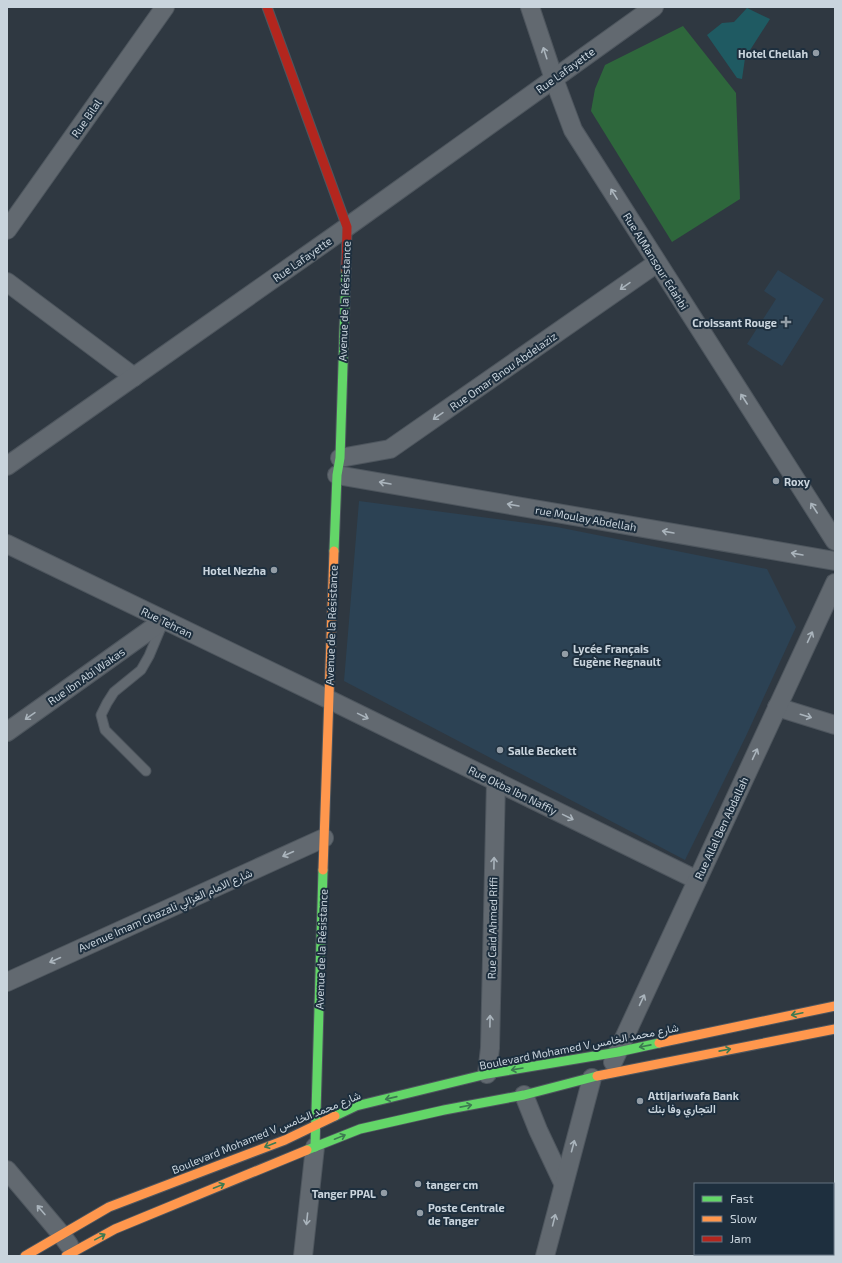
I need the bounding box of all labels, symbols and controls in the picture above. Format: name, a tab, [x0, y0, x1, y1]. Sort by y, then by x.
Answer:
street label: Rue Lafayette	[533, 44, 597, 96]
one-way arrow	[541, 47, 548, 60]
place label: Hotel Chellah	[738, 47, 808, 60]
marker: Hotel Chellah	[811, 48, 821, 58]
street label: Rue Bilal	[68, 96, 104, 140]
one-way arrow	[610, 189, 618, 200]
street label: Rue AlMansour Edahbi	[621, 210, 691, 312]
street label: Rue Lafayette	[270, 234, 334, 284]
street label: Avenue de la Résistance	[335, 241, 353, 361]
one-way arrow	[620, 282, 631, 290]
place label: Croissant Rouge	[692, 316, 777, 329]
marker: Croissant Rouge	[780, 316, 792, 328]
street label: Rue Omar Bnou Abdelaziz	[447, 329, 559, 413]
one-way arrow	[740, 393, 748, 404]
one-way arrow	[433, 412, 444, 420]
place label: Roxy	[784, 475, 811, 489]
marker: Roxy	[771, 476, 781, 486]
one-way arrow	[379, 479, 392, 487]
one-way arrow	[507, 501, 520, 509]
street label: rue Moulay Abdellah	[534, 503, 638, 533]
one-way arrow	[810, 503, 818, 514]
one-way arrow	[662, 528, 675, 536]
one-way arrow	[790, 550, 803, 558]
place label: Hotel Nezha	[203, 564, 266, 577]
marker: Hotel Nezha	[269, 565, 279, 575]
street label: Avenue de la Résistance	[322, 565, 340, 685]
street label: Rue Tehran	[139, 604, 195, 640]
one-way arrow	[807, 631, 814, 643]
place label: Lycée Français Eugène Regnault	[573, 642, 661, 668]
street label: Rue Ibn Abi Wakas	[45, 644, 127, 707]
marker: Lycée Français Eugène Regnault	[560, 649, 570, 659]
one-way arrow	[24, 711, 35, 720]
one-way arrow	[357, 713, 369, 720]
one-way arrow	[799, 713, 812, 720]
place label: Salle Beckett	[508, 744, 577, 757]
marker: Salle Beckett	[495, 745, 505, 755]
one-way arrow	[752, 749, 759, 761]
street label: Rue Okba Ibn Naffiy	[467, 763, 560, 817]
street label: Rue Allal Ben Abdallah	[691, 775, 751, 881]
one-way arrow	[561, 814, 573, 821]
one-way arrow	[283, 851, 295, 858]
one-way arrow	[490, 857, 498, 870]
street label: Avenue Imam Ghazali شارع الامام الغزالي	[76, 866, 256, 958]
street label: Rue Caid Ahmed Riffi	[485, 877, 499, 979]
street label: Avenue de la Résistance	[312, 889, 330, 1009]
one-way arrow	[50, 957, 62, 964]
one-way arrow	[639, 994, 646, 1006]
one-way arrow	[791, 1011, 804, 1019]
one-way arrow	[486, 1015, 494, 1028]
street label: Boulevard Mohamed V شارع محمد الخامس	[478, 1020, 680, 1074]
one-way arrow	[639, 1043, 652, 1051]
one-way arrow	[718, 1046, 731, 1054]
one-way arrow	[511, 1065, 524, 1073]
street label: Boulevard Mohamed V شارع محمد الخامس	[170, 1088, 363, 1178]
place label: Attijariwafa Bank التجاري وفا بنك	[648, 1089, 740, 1118]
one-way arrow	[385, 1095, 398, 1103]
marker: Attijariwafa Bank التجاري وفا بنك	[635, 1096, 645, 1106]
one-way arrow	[459, 1102, 472, 1110]
one-way arrow	[333, 1132, 345, 1140]
one-way arrow	[570, 1139, 577, 1152]
one-way arrow	[265, 1142, 277, 1150]
place label: tanger cm	[426, 1178, 478, 1191]
marker: tanger cm	[413, 1179, 423, 1189]
one-way arrow	[213, 1182, 225, 1189]
legend	[694, 1183, 834, 1255]
place label: Tanger PPAL	[312, 1187, 376, 1200]
marker: Tanger PPAL	[379, 1188, 389, 1198]
text: Fast	[730, 1191, 754, 1205]
place label: Poste Centrale de Tanger	[428, 1201, 505, 1227]
one-way arrow	[37, 1205, 46, 1215]
marker: Poste Centrale de Tanger	[415, 1208, 425, 1218]
text: Slow	[730, 1211, 757, 1225]
one-way arrow	[303, 1212, 310, 1225]
one-way arrow	[551, 1213, 558, 1226]
text: Jam	[730, 1231, 751, 1245]
one-way arrow	[94, 1233, 106, 1241]

